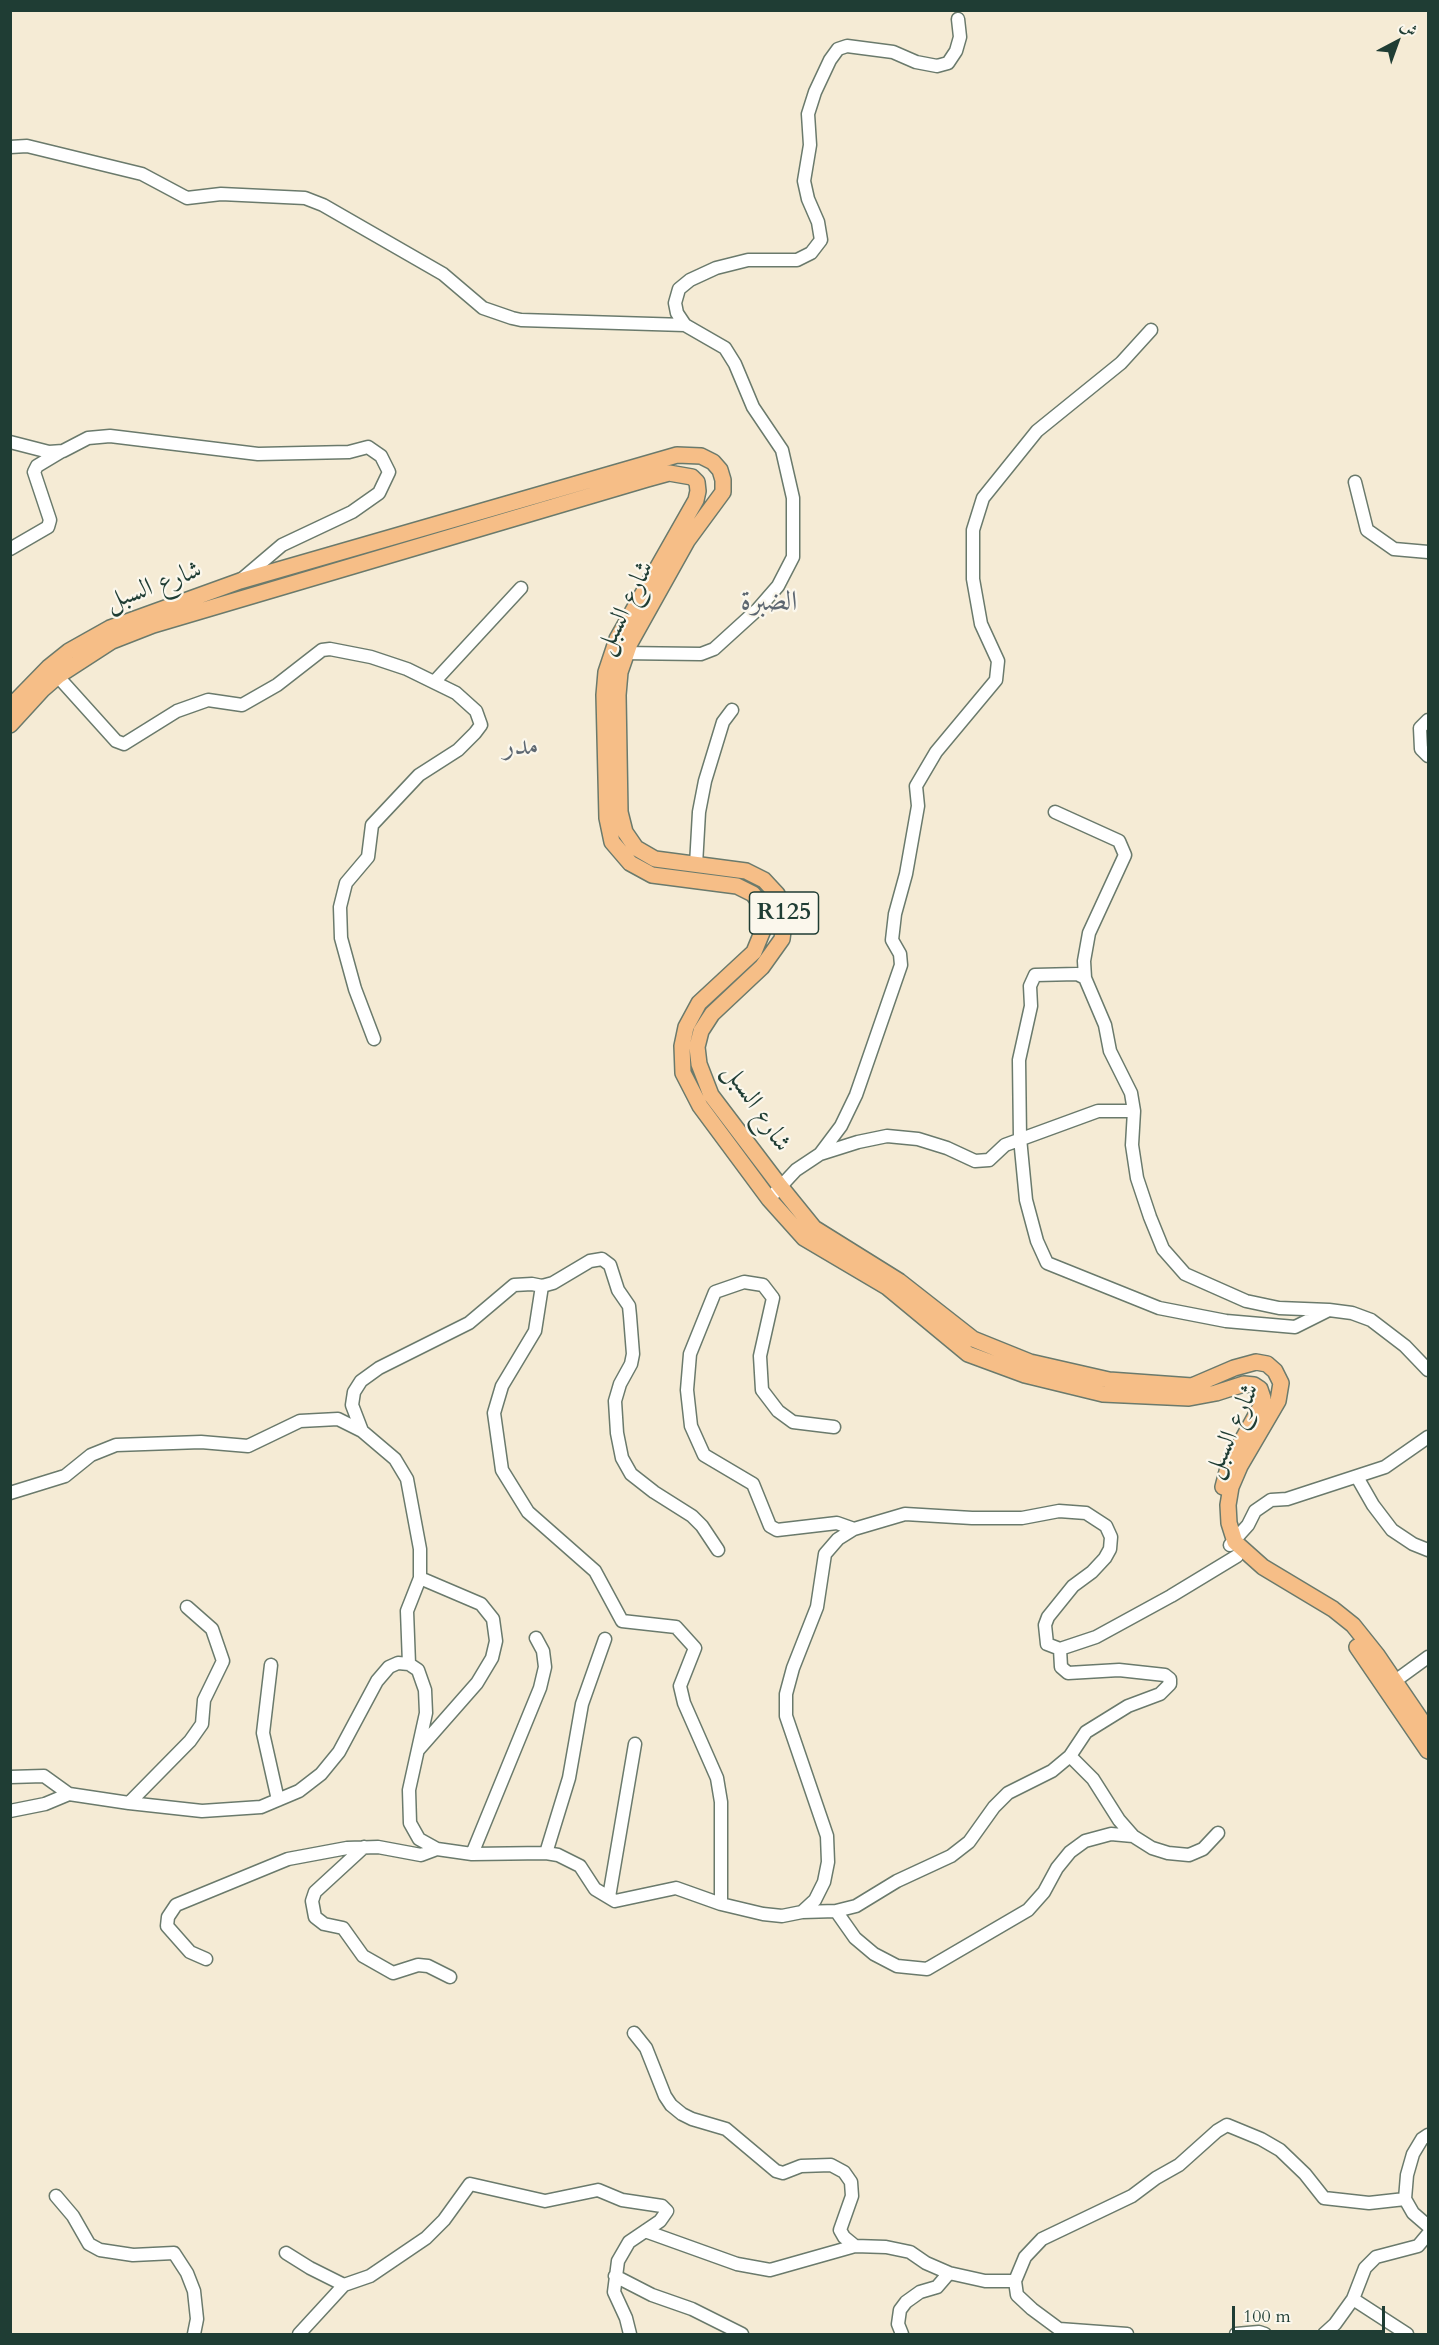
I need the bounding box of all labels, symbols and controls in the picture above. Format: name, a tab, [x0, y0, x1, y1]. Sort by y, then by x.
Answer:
north arrow	[1367, 12, 1427, 72]
text: ش	[1396, 15, 1422, 42]
street label: شارع السبل	[102, 555, 206, 619]
street label: شارع السبل	[590, 556, 662, 660]
district label: الضبرة	[741, 587, 797, 621]
district label: مدر	[503, 731, 539, 765]
road number: R125	[750, 892, 818, 934]
street label: شارع السبل	[715, 1058, 797, 1158]
street label: شارع السبل	[1198, 1379, 1268, 1483]
scale bar	[1235, 2294, 1388, 2332]
text: 100 m	[1243, 2304, 1291, 2329]

